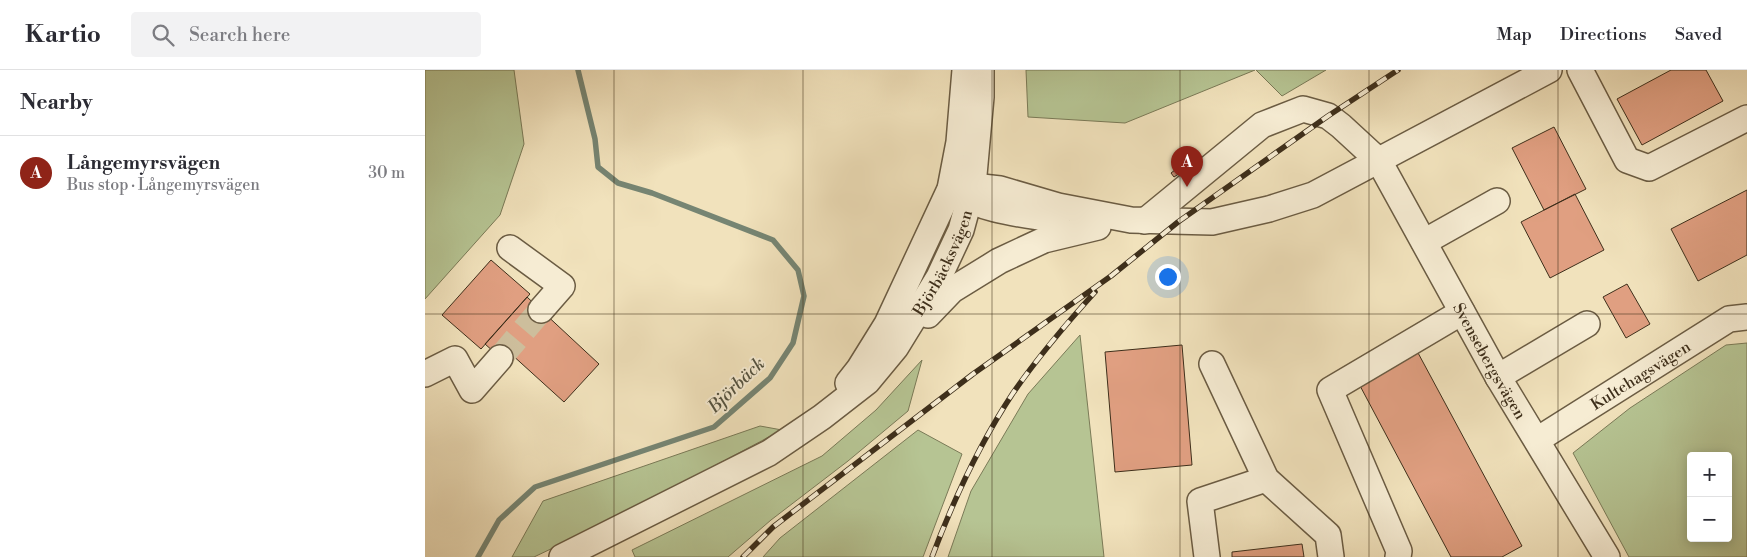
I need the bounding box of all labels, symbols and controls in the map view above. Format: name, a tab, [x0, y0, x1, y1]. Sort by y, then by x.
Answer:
search box	[131, 12, 481, 57]
text: Kartio	[25, 20, 101, 50]
icon: search	[149, 21, 177, 49]
text: Search here	[189, 23, 290, 47]
text: Map	[1496, 23, 1532, 46]
text: Directions	[1560, 23, 1647, 46]
text: Saved	[1675, 23, 1722, 46]
text: Nearby	[20, 90, 93, 116]
pin: A	[1171, 146, 1203, 187]
text: Långemyrsvägen	[67, 151, 220, 175]
text: A	[30, 163, 42, 183]
text: 30 m	[368, 163, 405, 183]
text: Bus stop · Långemyrsvägen	[67, 175, 260, 195]
street label: Björbäcksvägen	[908, 207, 977, 320]
your location	[1155, 264, 1181, 290]
street label: Svensebergsvägen	[1448, 300, 1530, 424]
street label: Kultehagsvägen	[1587, 337, 1695, 415]
water label: Björbäck	[702, 352, 770, 419]
map controls	[1687, 452, 1732, 542]
button: +	[1687, 452, 1732, 497]
button: −	[1687, 497, 1732, 542]

